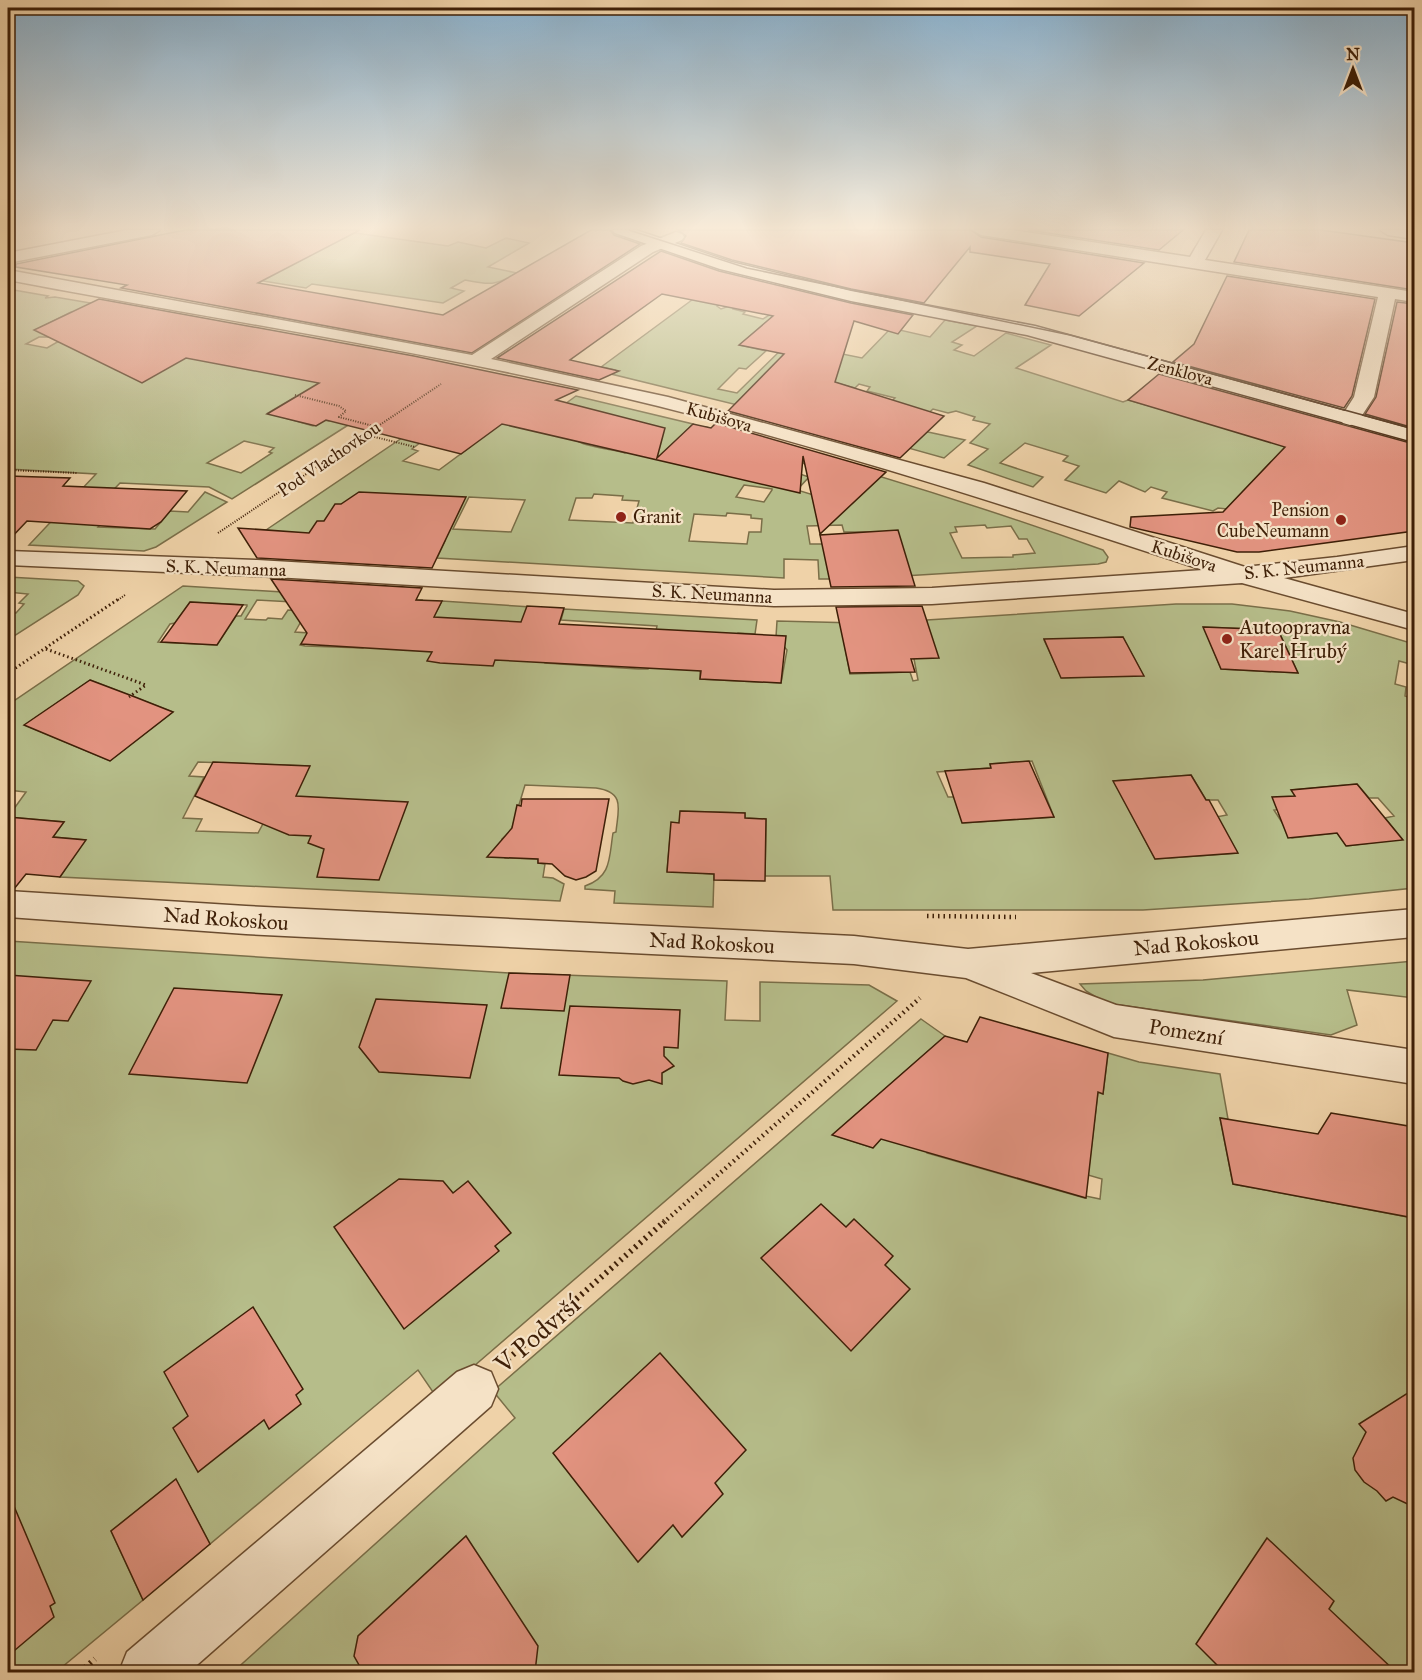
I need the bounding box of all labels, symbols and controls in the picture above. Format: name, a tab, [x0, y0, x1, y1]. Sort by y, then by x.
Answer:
north arrow	[1323, 39, 1383, 99]
text: N	[1346, 45, 1360, 64]
street label: Zenklova	[1145, 352, 1216, 390]
street label: Kubišova	[684, 397, 755, 437]
street label: Pod Vlachovkou	[273, 416, 385, 502]
place label: Pension CubeNeumann	[1217, 499, 1329, 542]
place label: Granit	[633, 506, 682, 528]
marker: Granit	[614, 510, 628, 524]
marker: Pension CubeNeumann	[1334, 513, 1348, 527]
street label: Kubišova	[1148, 535, 1220, 577]
street label: S. K. Neumanna	[1243, 550, 1366, 584]
street label: S. K. Neumanna	[165, 555, 287, 581]
street label: S. K. Neumanna	[651, 580, 773, 608]
place label: Autoopravna Karel Hrubý	[1238, 614, 1351, 664]
marker: Autoopravna Karel Hrubý	[1220, 632, 1234, 646]
street label: Nad Rokoskou	[162, 902, 290, 936]
street label: Nad Rokoskou	[1132, 925, 1260, 961]
street label: Nad Rokoskou	[648, 927, 776, 959]
street label: Pomezní	[1147, 1013, 1226, 1051]
street label: V Podvrší	[487, 1287, 588, 1381]

